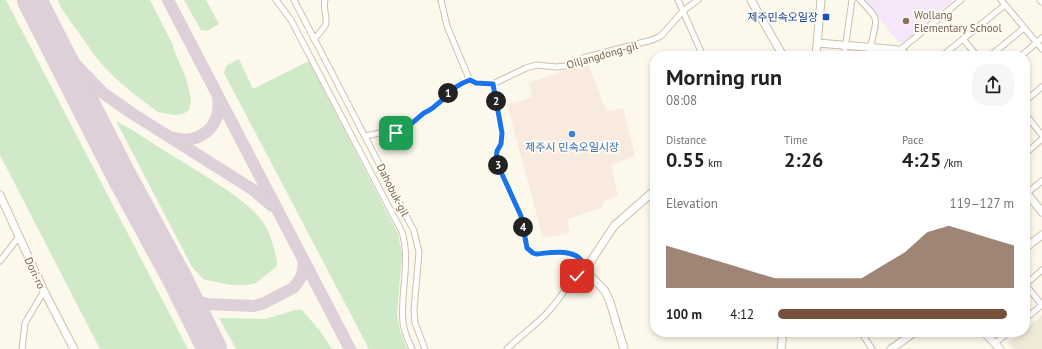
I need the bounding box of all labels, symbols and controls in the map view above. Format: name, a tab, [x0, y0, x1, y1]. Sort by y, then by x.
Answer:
place label: Wollang Elementary School	[914, 8, 1002, 35]
place label: 제주민속오일장	[747, 10, 818, 24]
marker: 제주민속오일장	[821, 12, 831, 22]
marker: Wollang Elementary School	[901, 16, 911, 26]
street label: Oiljangdong-gil	[565, 38, 640, 72]
text: Morning run	[666, 63, 782, 91]
button: share	[972, 64, 1014, 106]
pin: 1	[438, 83, 458, 103]
text: 1	[445, 86, 451, 100]
pin: 2	[486, 91, 506, 111]
text: 08:08	[666, 92, 697, 109]
text: 2	[493, 94, 499, 108]
pin	[379, 116, 413, 150]
icon: arrive	[385, 122, 407, 144]
marker: 제주시 민속오일시장	[567, 129, 577, 139]
text: Distance	[666, 133, 706, 147]
text: Time	[784, 133, 808, 147]
text: Pace	[902, 133, 924, 147]
place label: 제주시 민속오일시장	[525, 140, 619, 154]
text: 0.55	[666, 147, 705, 173]
text: 2:26	[784, 147, 823, 173]
text: 4:25	[902, 147, 941, 173]
pin: 3	[488, 155, 508, 175]
text: km	[705, 156, 722, 170]
text: /km	[941, 156, 962, 170]
text: 3	[495, 158, 501, 172]
street label: Dahobuk-gil	[374, 161, 413, 219]
text: Elevation	[666, 195, 718, 212]
text: 119–127 m	[950, 195, 1014, 212]
pin: 4	[513, 217, 533, 237]
text: 4	[520, 220, 526, 234]
street label: Dori-ro	[22, 255, 48, 291]
pin	[560, 259, 594, 293]
icon: check	[566, 265, 588, 287]
text: 100 m	[666, 306, 702, 323]
text: 4:12	[730, 306, 754, 323]

